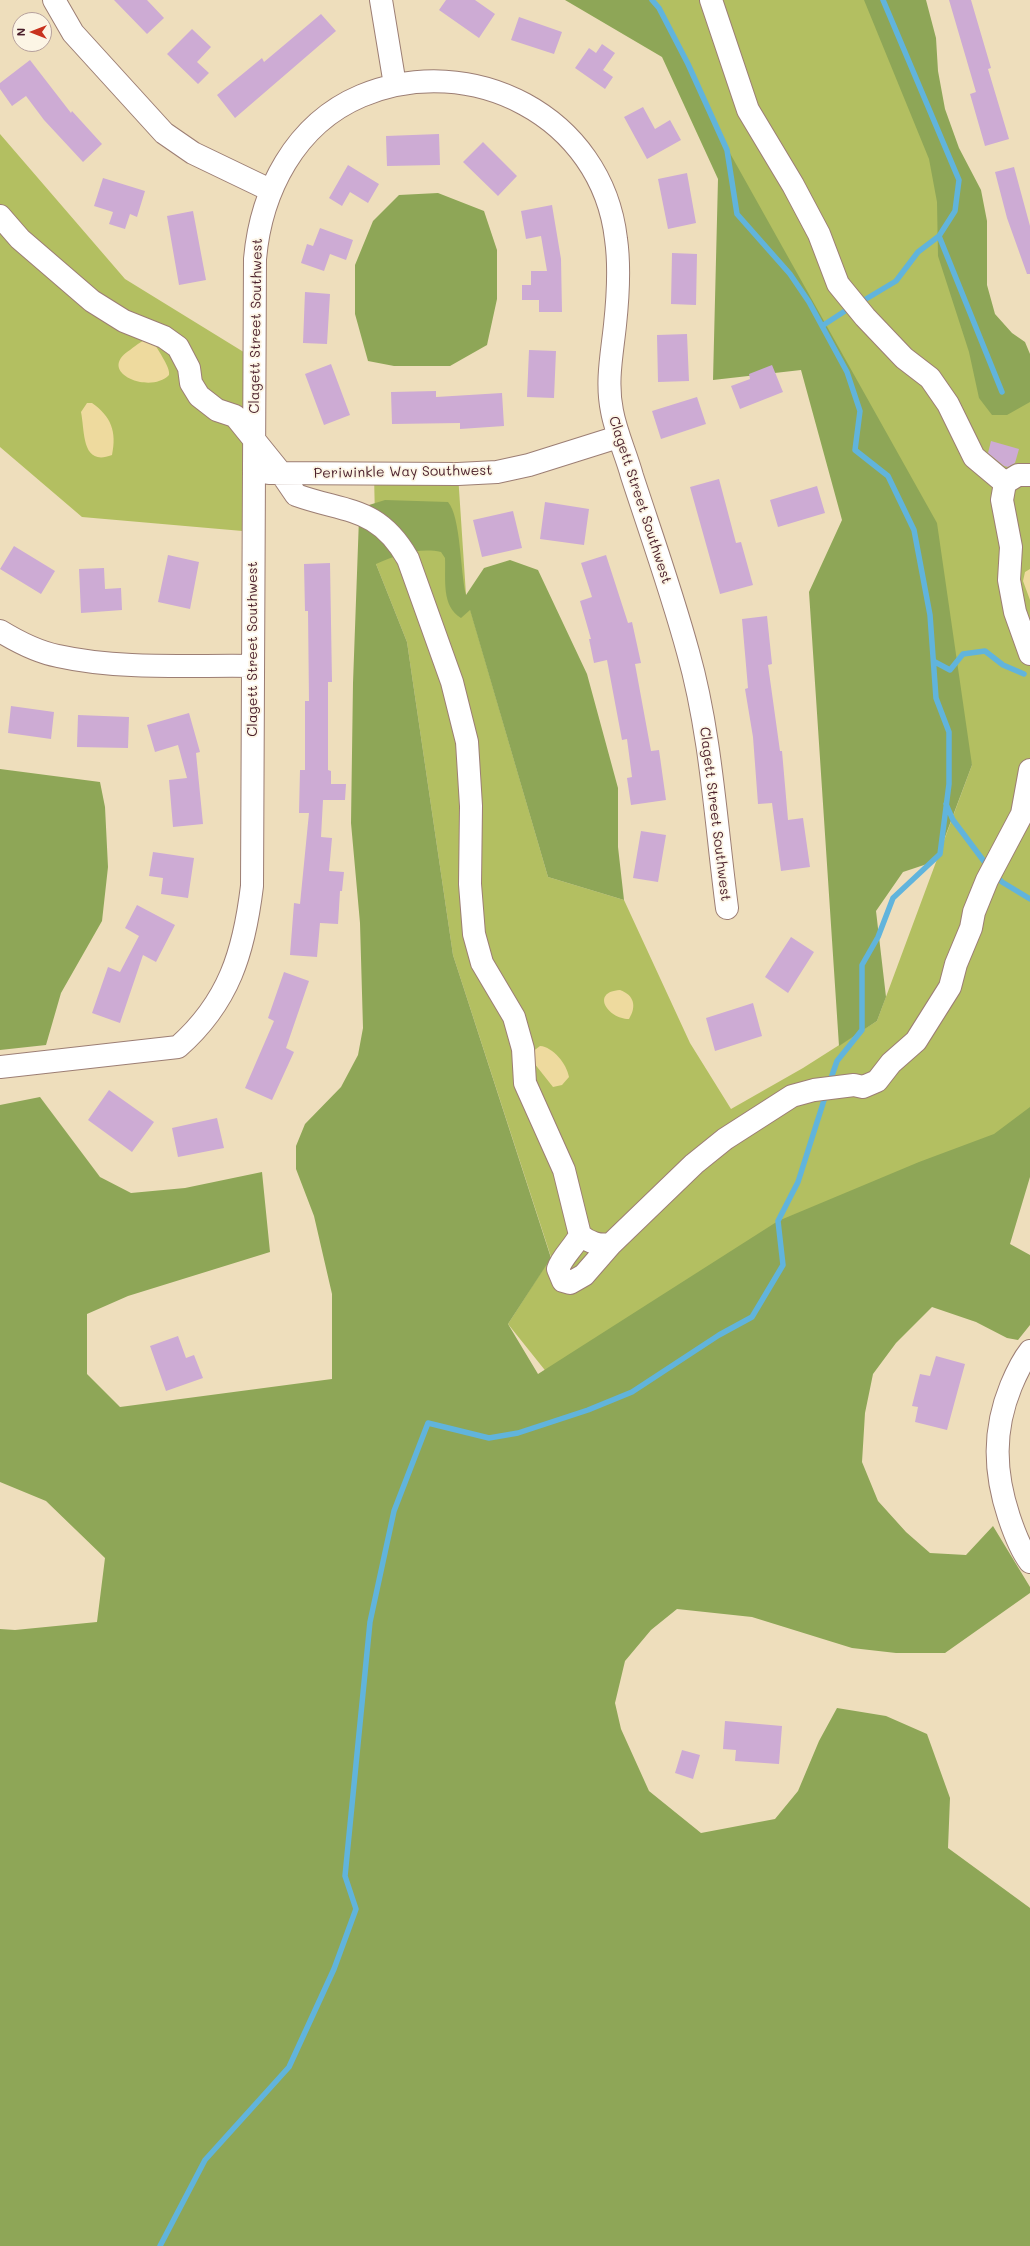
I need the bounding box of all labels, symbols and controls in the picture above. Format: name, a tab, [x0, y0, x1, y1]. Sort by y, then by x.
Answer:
north arrow	[12, 12, 52, 52]
text: N	[13, 28, 28, 36]
street label: Clagett Street Southwest	[246, 238, 266, 414]
street label: Clagett Street Southwest	[605, 414, 675, 586]
street label: Periwinkle Way Southwest	[314, 462, 492, 482]
street label: Clagett Street Southwest	[245, 561, 261, 737]
street label: Clagett Street Southwest	[696, 726, 734, 902]

